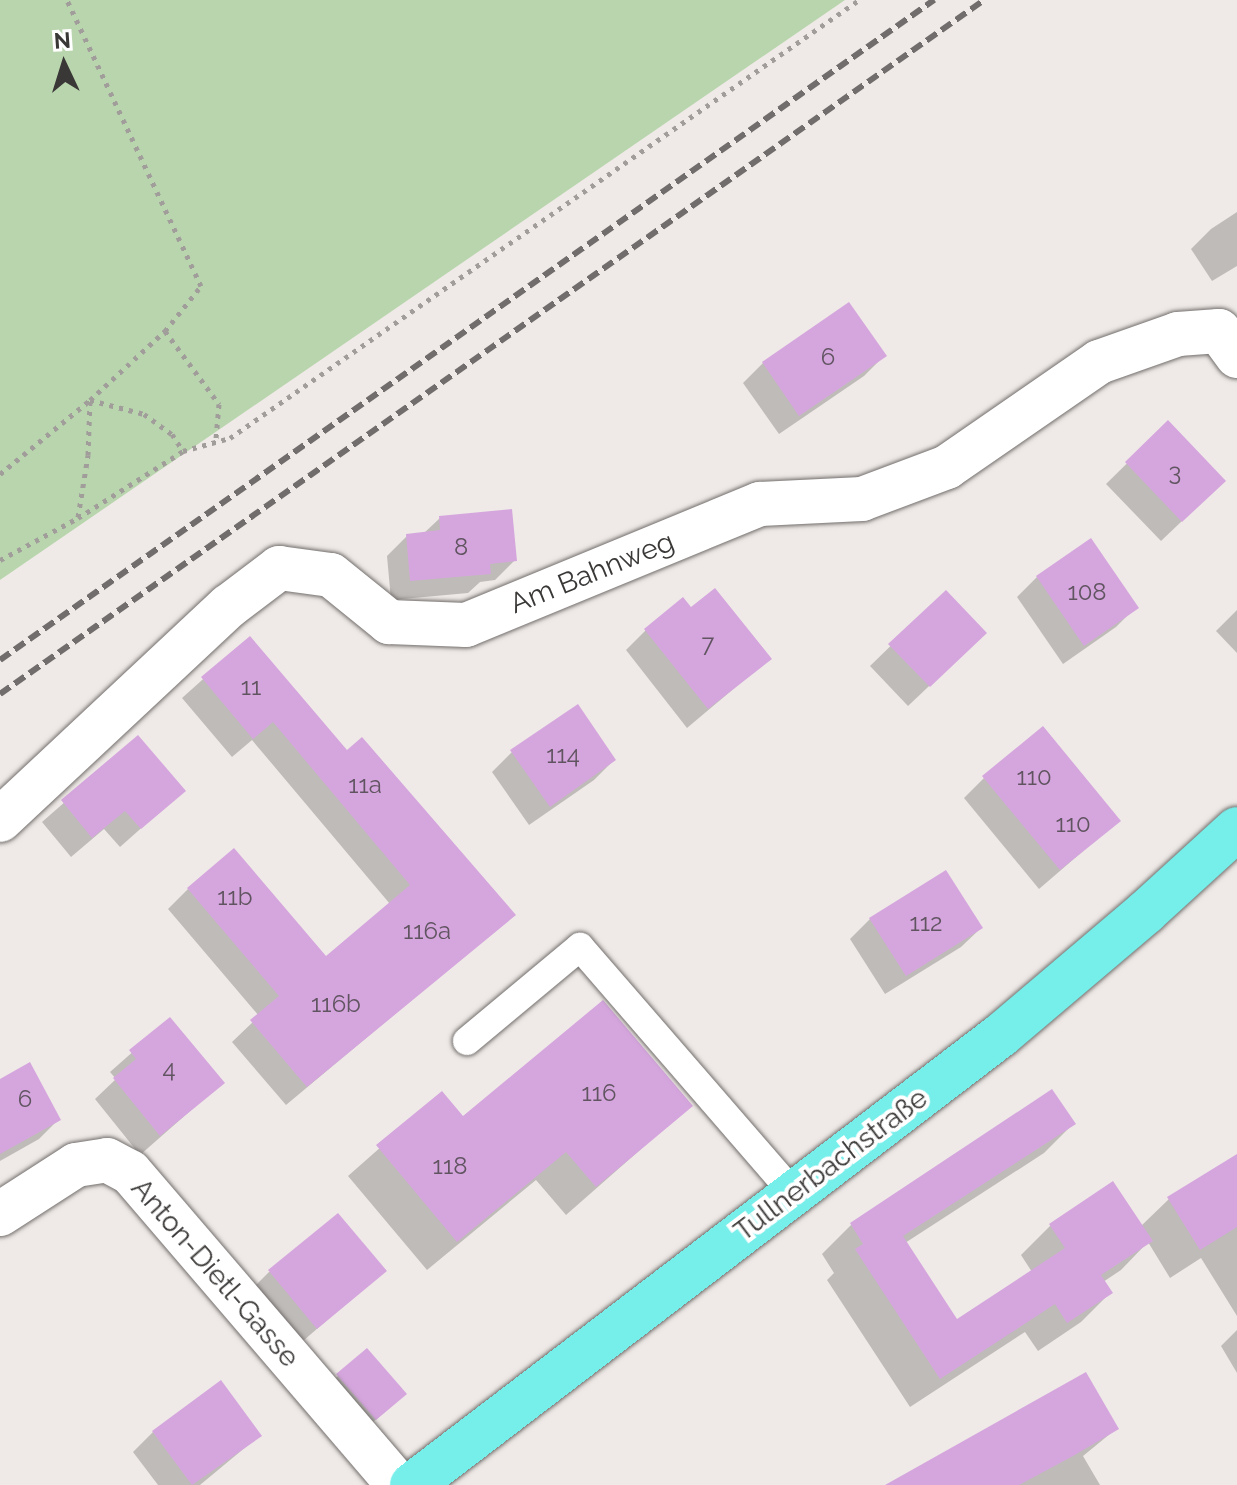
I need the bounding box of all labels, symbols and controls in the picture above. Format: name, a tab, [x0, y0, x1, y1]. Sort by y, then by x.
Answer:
north arrow	[24, 24, 104, 104]
text: N	[53, 27, 72, 54]
house number: 6	[821, 343, 835, 371]
house number: 3	[1169, 458, 1181, 486]
street label: Am Bahnweg	[505, 525, 679, 621]
house number: 8	[454, 533, 468, 561]
house number: 108	[1067, 578, 1107, 606]
house number: 7	[702, 630, 714, 658]
house number: 11	[241, 673, 261, 701]
house number: 114	[546, 741, 580, 769]
house number: 110	[1016, 763, 1052, 791]
house number: 11a	[348, 771, 382, 799]
house number: 110	[1055, 810, 1091, 838]
house number: 11b	[217, 883, 253, 911]
house number: 112	[909, 909, 943, 937]
house number: 116a	[403, 917, 451, 945]
house number: 116b	[311, 990, 361, 1018]
house number: 4	[162, 1055, 176, 1083]
house number: 116	[581, 1079, 617, 1107]
street label: Tullnerbachstraße	[728, 1081, 934, 1249]
house number: 6	[18, 1085, 32, 1113]
house number: 118	[433, 1152, 467, 1180]
street label: Anton-Dietl-Gasse	[124, 1172, 306, 1374]

